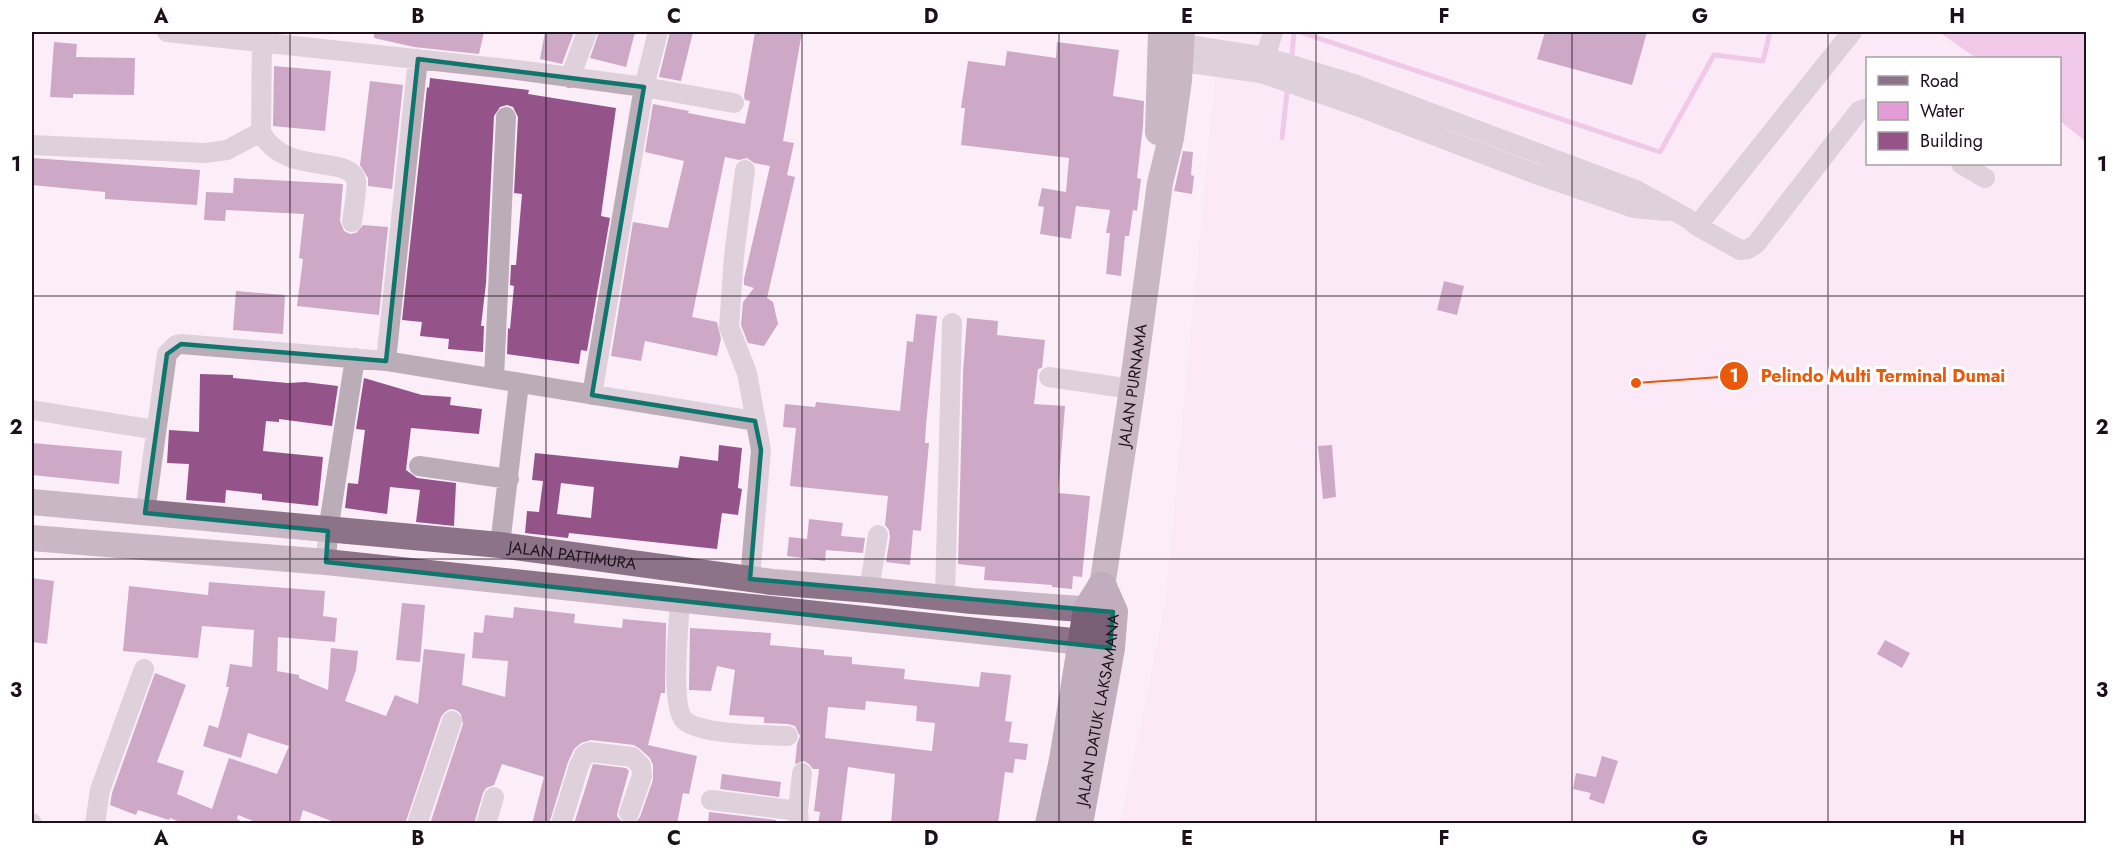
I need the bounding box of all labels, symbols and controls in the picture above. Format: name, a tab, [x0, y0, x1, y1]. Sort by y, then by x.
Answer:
text: A	[153, 2, 169, 31]
text: B	[411, 2, 425, 31]
text: C	[667, 2, 681, 31]
text: D	[924, 2, 938, 31]
text: E	[1181, 2, 1193, 31]
text: F	[1438, 2, 1450, 31]
text: G	[1692, 2, 1708, 31]
text: H	[1949, 2, 1965, 31]
legend	[1866, 57, 2061, 165]
text: Road	[1920, 68, 1959, 94]
text: Water	[1920, 98, 1965, 124]
text: Building	[1920, 128, 1983, 154]
text: 1	[11, 150, 21, 179]
text: 1	[2097, 150, 2107, 179]
street label: JALAN PURNAMA	[1112, 322, 1152, 450]
callout: Pelindo Multi Terminal Dumai	[1719, 358, 2018, 394]
text: 1	[1729, 363, 1739, 389]
text: Pelindo Multi Terminal Dumai	[1761, 363, 2005, 389]
text: 2	[9, 413, 23, 442]
text: 2	[2095, 413, 2109, 442]
street label: JALAN PATTIMURA	[505, 534, 638, 575]
street label: JALAN DATUK LAKSAMANA	[1070, 613, 1124, 809]
text: 3	[10, 676, 22, 705]
text: 3	[2096, 676, 2108, 705]
text: A	[153, 824, 169, 853]
text: B	[411, 824, 425, 853]
text: C	[667, 824, 681, 853]
text: D	[924, 824, 938, 853]
text: E	[1181, 824, 1193, 853]
text: F	[1438, 824, 1450, 853]
text: G	[1692, 824, 1708, 853]
text: H	[1949, 824, 1965, 853]

